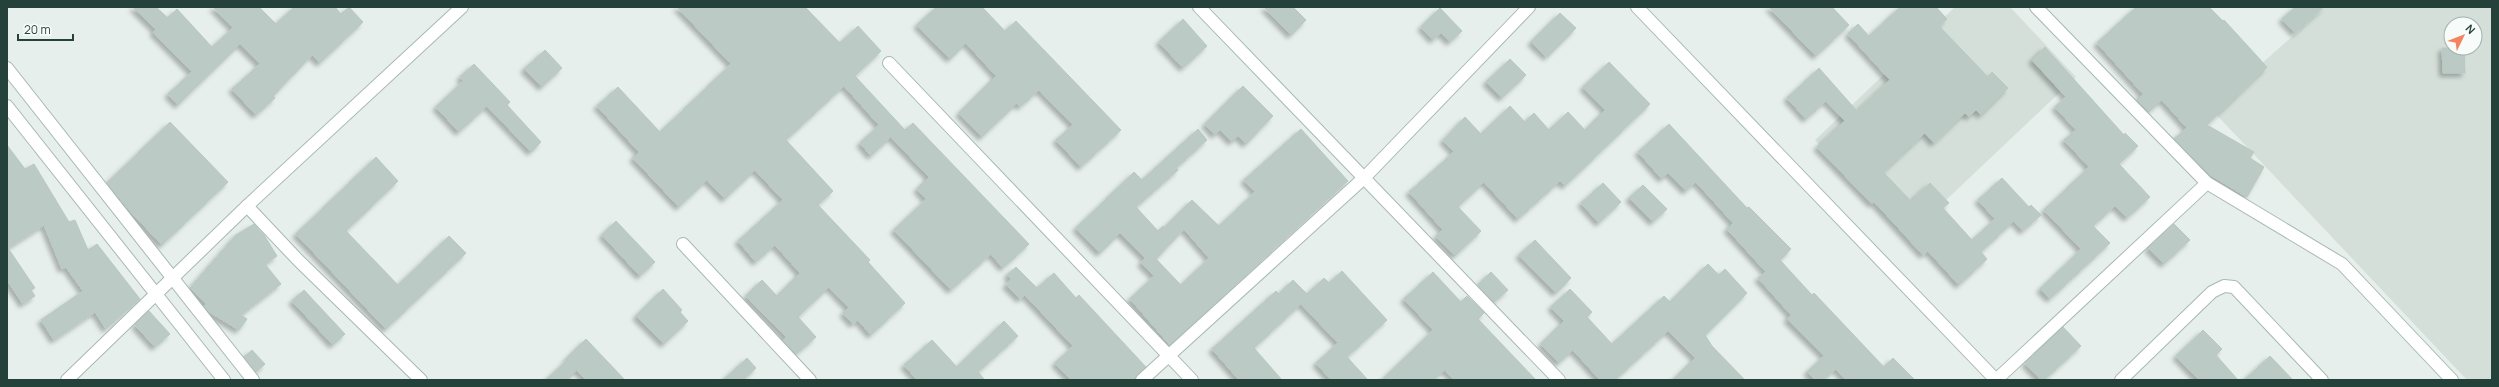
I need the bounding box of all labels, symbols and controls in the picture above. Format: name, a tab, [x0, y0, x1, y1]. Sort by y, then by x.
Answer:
scale bar	[18, 16, 73, 42]
north arrow	[2443, 16, 2483, 56]
text: 20 m	[24, 21, 51, 38]
text: N	[2462, 21, 2479, 37]

